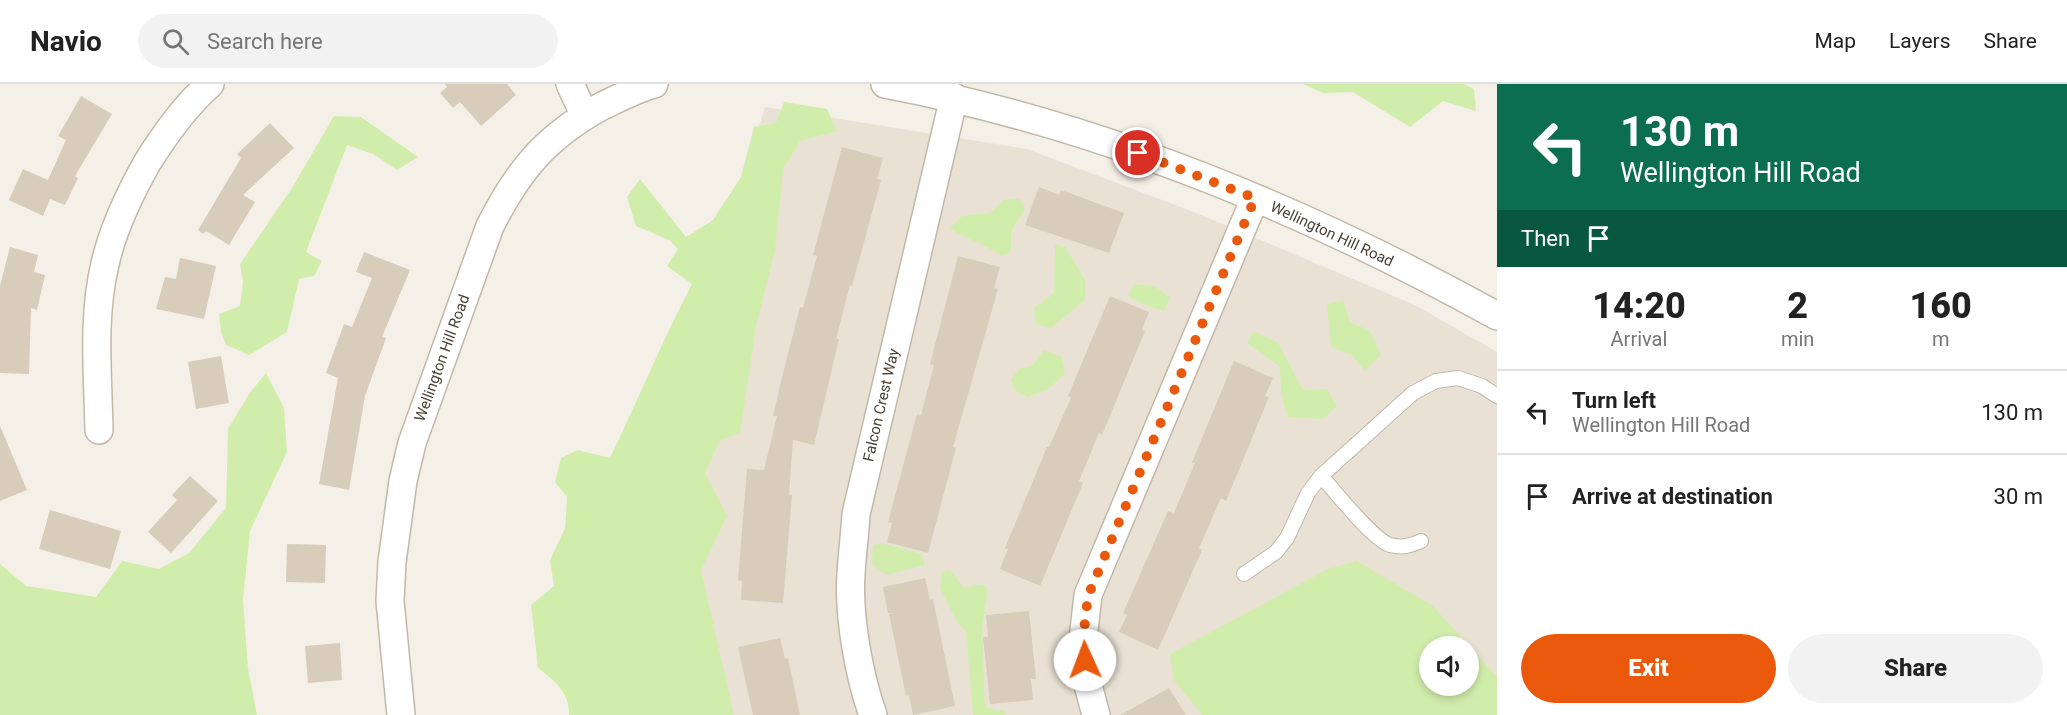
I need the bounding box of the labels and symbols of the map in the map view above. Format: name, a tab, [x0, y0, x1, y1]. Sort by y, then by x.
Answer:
pin	[1112, 127, 1163, 178]
street label: Wellington Hill Road	[1268, 198, 1396, 270]
street label: Wellington Hill Road	[411, 292, 473, 424]
street label: Falcon Crest Way	[859, 347, 903, 463]
position arrow	[1053, 628, 1117, 692]

